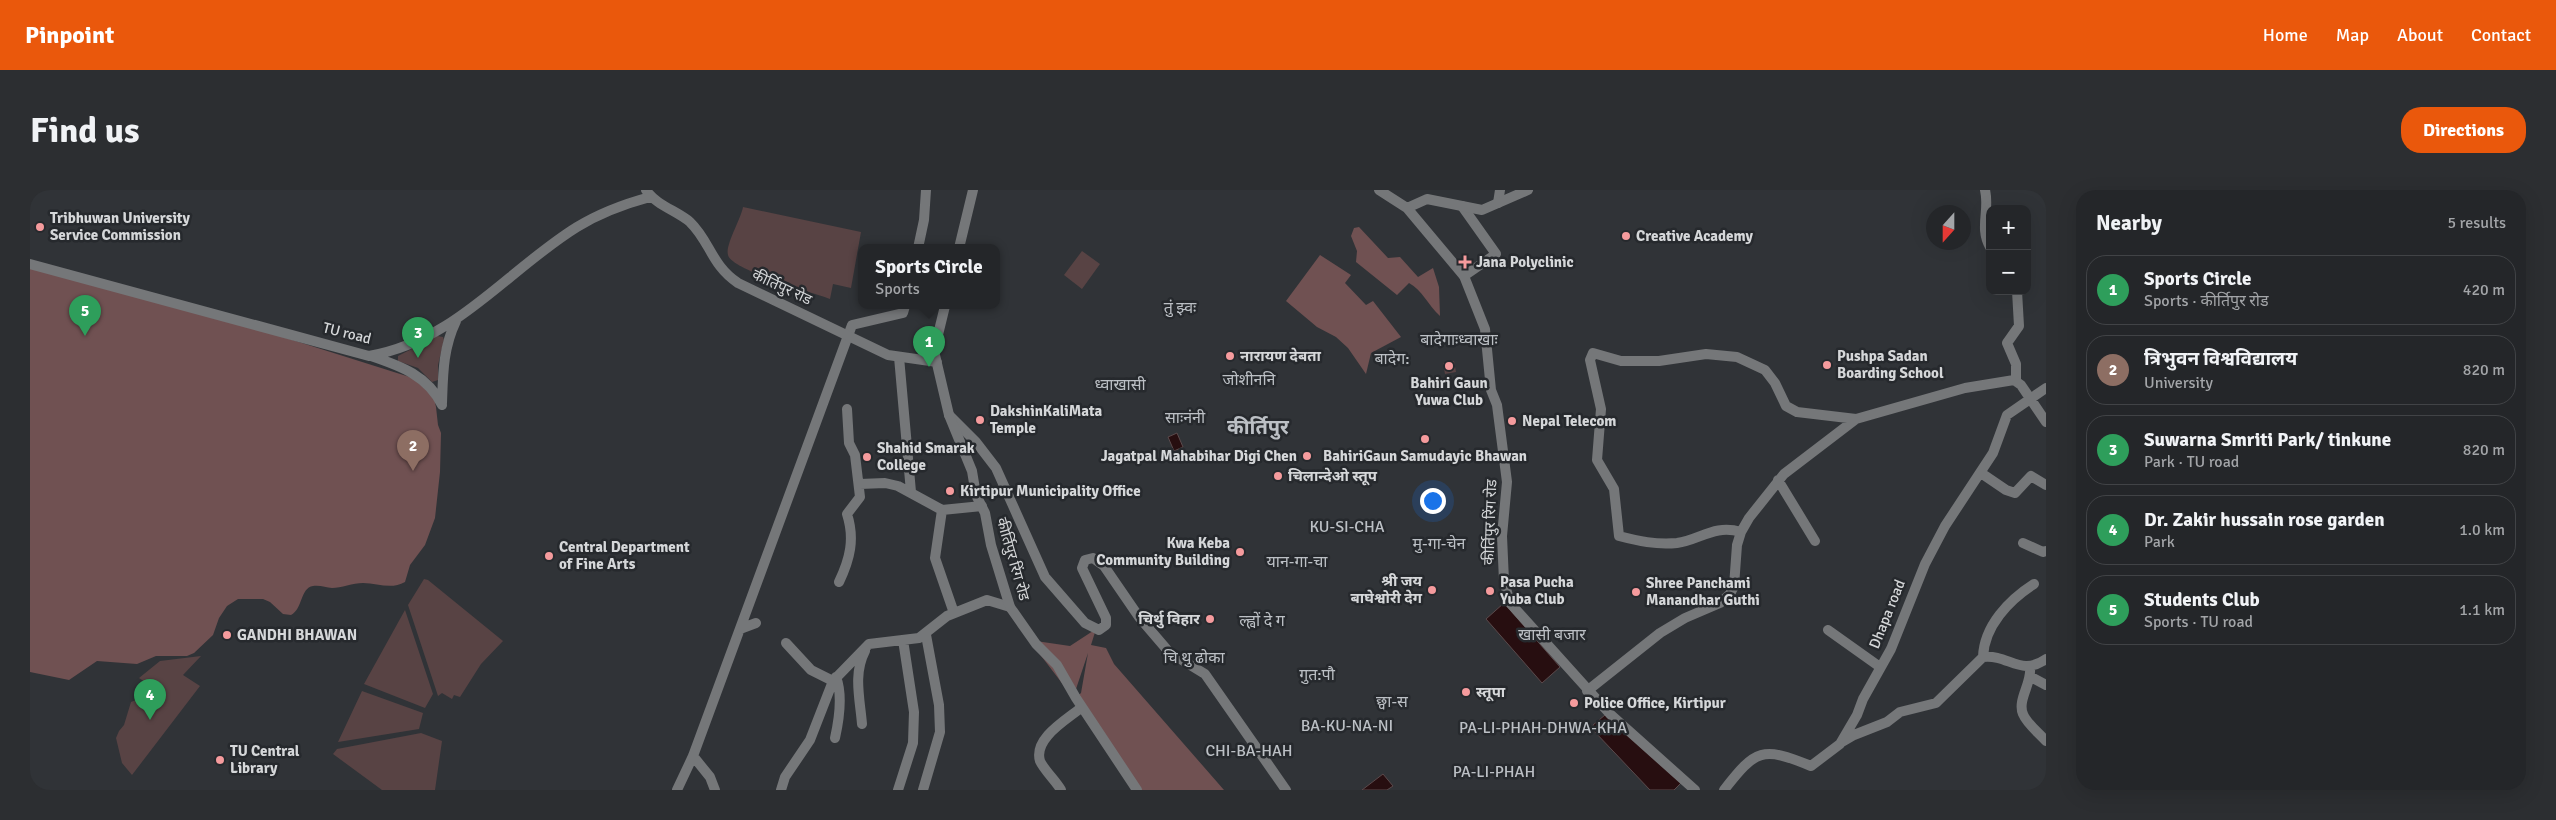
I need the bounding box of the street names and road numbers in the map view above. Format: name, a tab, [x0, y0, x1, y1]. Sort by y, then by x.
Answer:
street label: कीर्तिपुर रोड	[749, 265, 816, 310]
street label: TU road	[321, 318, 373, 348]
street label: कीर्तिपुर रिंग रोड	[1480, 478, 1502, 565]
street label: कीर्तिपुर रिंग रोड	[992, 515, 1034, 604]
street label: Dhapa road	[1865, 577, 1909, 651]

